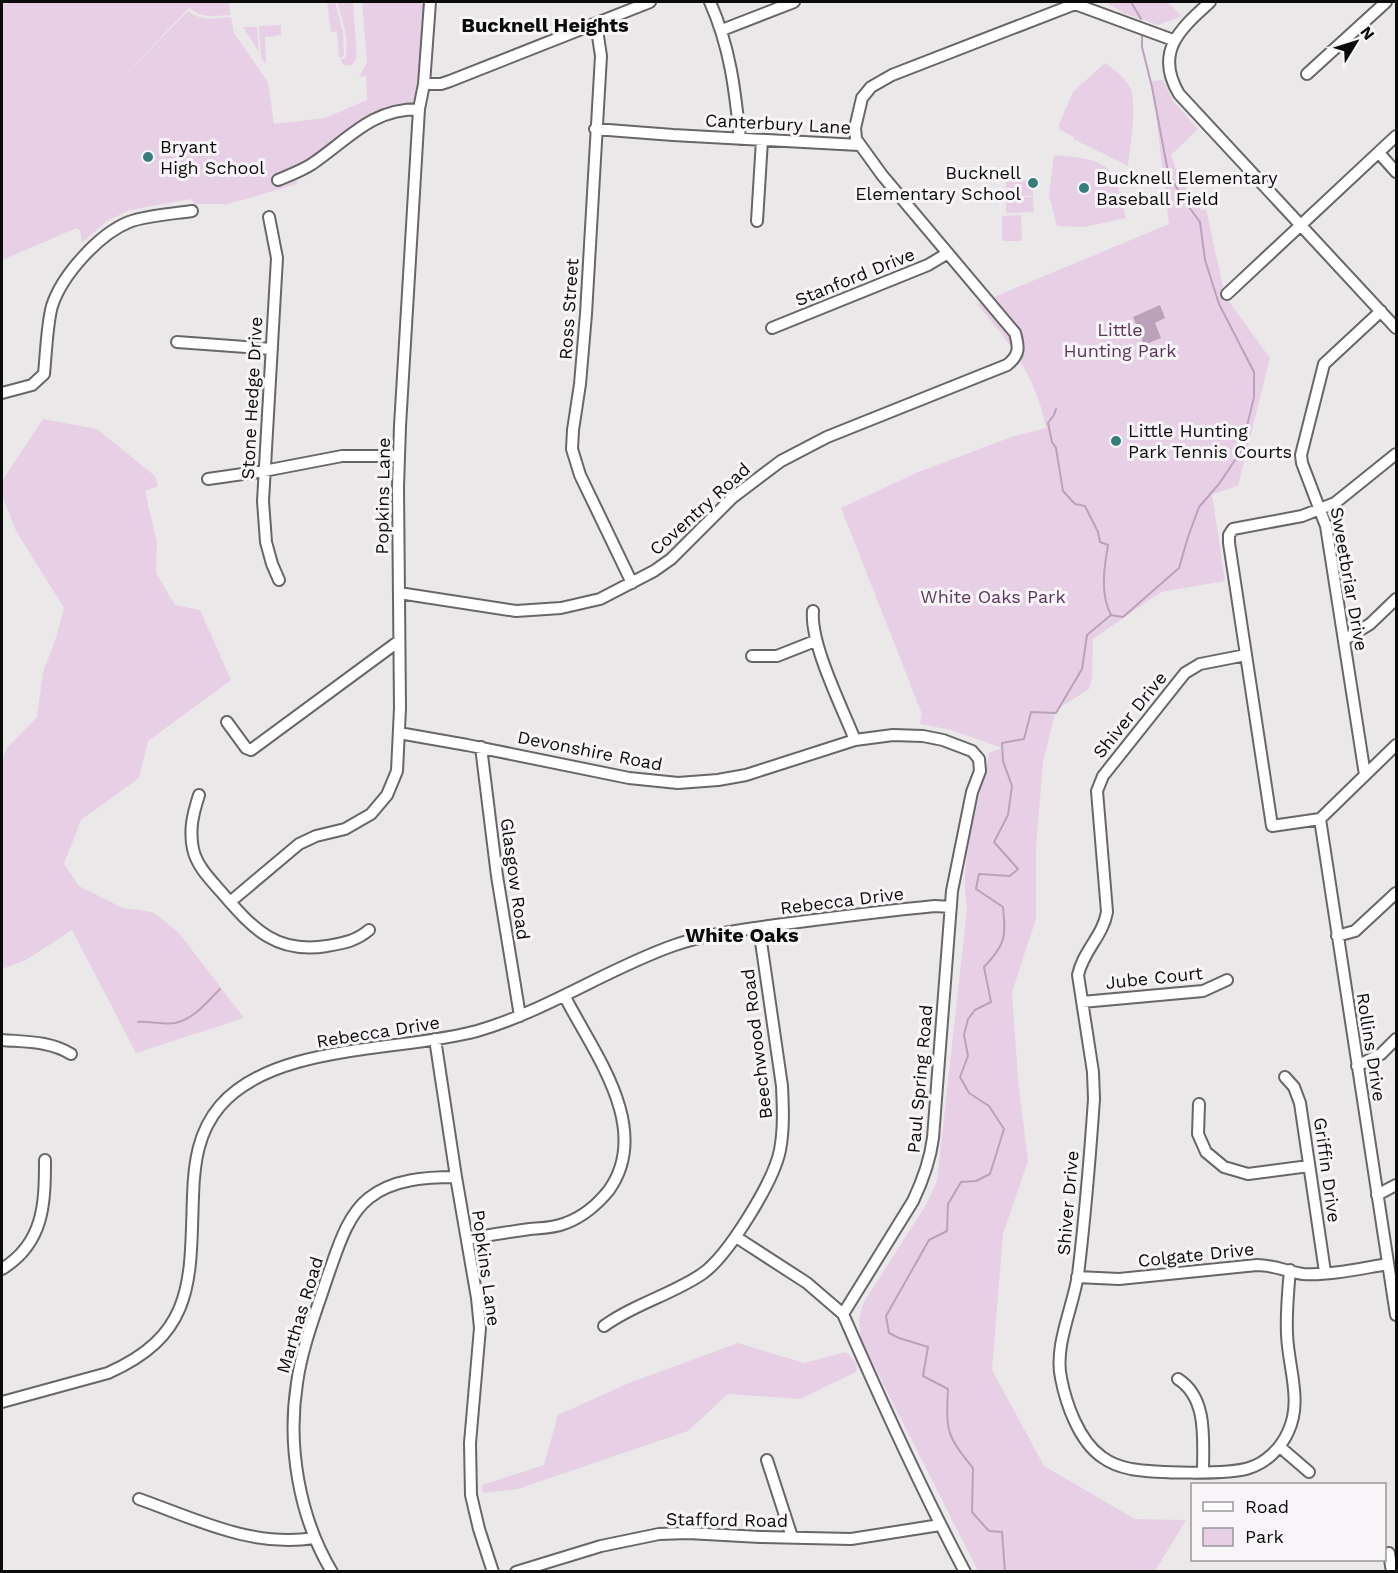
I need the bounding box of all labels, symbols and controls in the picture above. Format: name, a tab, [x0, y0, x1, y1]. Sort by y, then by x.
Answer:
north arrow	[1326, 12, 1386, 72]
district label: Bucknell Heights	[461, 13, 629, 37]
text: N	[1356, 23, 1379, 44]
street label: Canterbury Lane	[705, 109, 851, 138]
place label: Bryant High School	[160, 136, 265, 178]
marker: Bryant High School	[141, 150, 155, 164]
place label: Bucknell Elementary School	[855, 162, 1021, 204]
place label: Bucknell Elementary Baseball Field	[1096, 167, 1278, 209]
marker: Bucknell Elementary School	[1026, 176, 1040, 190]
marker: Bucknell Elementary Baseball Field	[1077, 181, 1091, 195]
street label: Stanford Drive	[792, 243, 918, 310]
street label: Ross Street	[554, 257, 583, 360]
street label: Stone Hedge Drive	[237, 316, 266, 480]
park label: Little Hunting Park	[1063, 319, 1177, 361]
place label: Little Hunting Park Tennis Courts	[1128, 420, 1292, 462]
marker: Little Hunting Park Tennis Courts	[1109, 434, 1123, 448]
street label: Popkins Lane	[371, 437, 394, 555]
street label: Coventry Road	[645, 458, 754, 559]
street label: Sweetbriar Drive	[1326, 505, 1372, 653]
park label: White Oaks Park	[920, 586, 1066, 607]
street label: Shiver Drive	[1088, 667, 1171, 762]
street label: Devonshire Road	[516, 726, 664, 775]
street label: Glasgow Road	[497, 817, 534, 941]
street label: Rebecca Drive	[779, 882, 905, 919]
district label: White Oaks	[685, 923, 799, 947]
street label: Jube Court	[1104, 962, 1204, 993]
street label: Beechwood Road	[737, 968, 776, 1120]
street label: Rollins Drive	[1353, 991, 1390, 1103]
street label: Paul Spring Road	[903, 1004, 936, 1154]
street label: Rebecca Drive	[315, 1011, 441, 1052]
street label: Griffin Drive	[1310, 1116, 1345, 1224]
street label: Shiver Drive	[1052, 1150, 1083, 1256]
street label: Popkins Lane	[468, 1208, 505, 1327]
street label: Colgate Drive	[1137, 1238, 1255, 1271]
street label: Marthas Road	[272, 1254, 327, 1376]
legend	[1191, 1483, 1386, 1561]
text: Road	[1245, 1496, 1289, 1517]
street label: Stafford Road	[666, 1508, 788, 1531]
text: Park	[1245, 1526, 1284, 1547]

